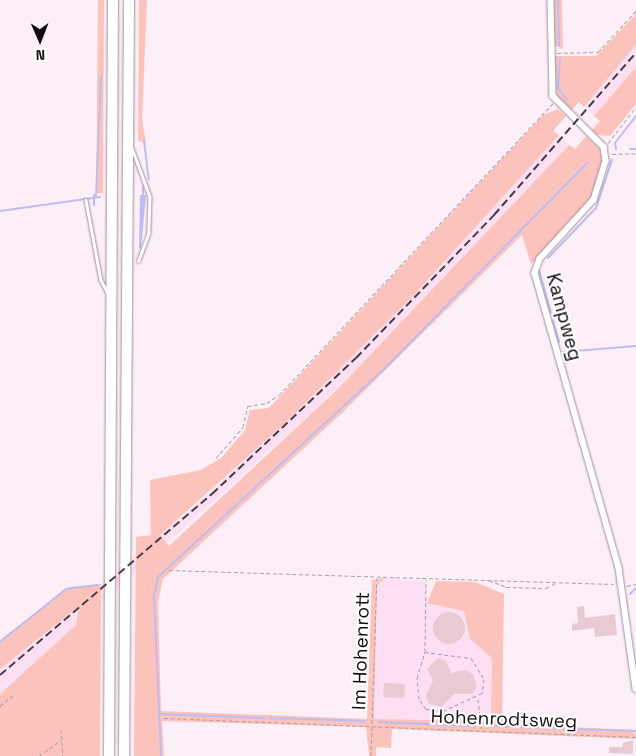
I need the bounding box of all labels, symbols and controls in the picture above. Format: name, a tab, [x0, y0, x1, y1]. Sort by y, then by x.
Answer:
north arrow	[15, 15, 65, 65]
text: N	[35, 46, 45, 64]
street label: Kampweg	[541, 271, 587, 363]
street label: Im Hohenrott	[348, 592, 374, 710]
street label: Hohenrodtsweg	[430, 705, 578, 733]

